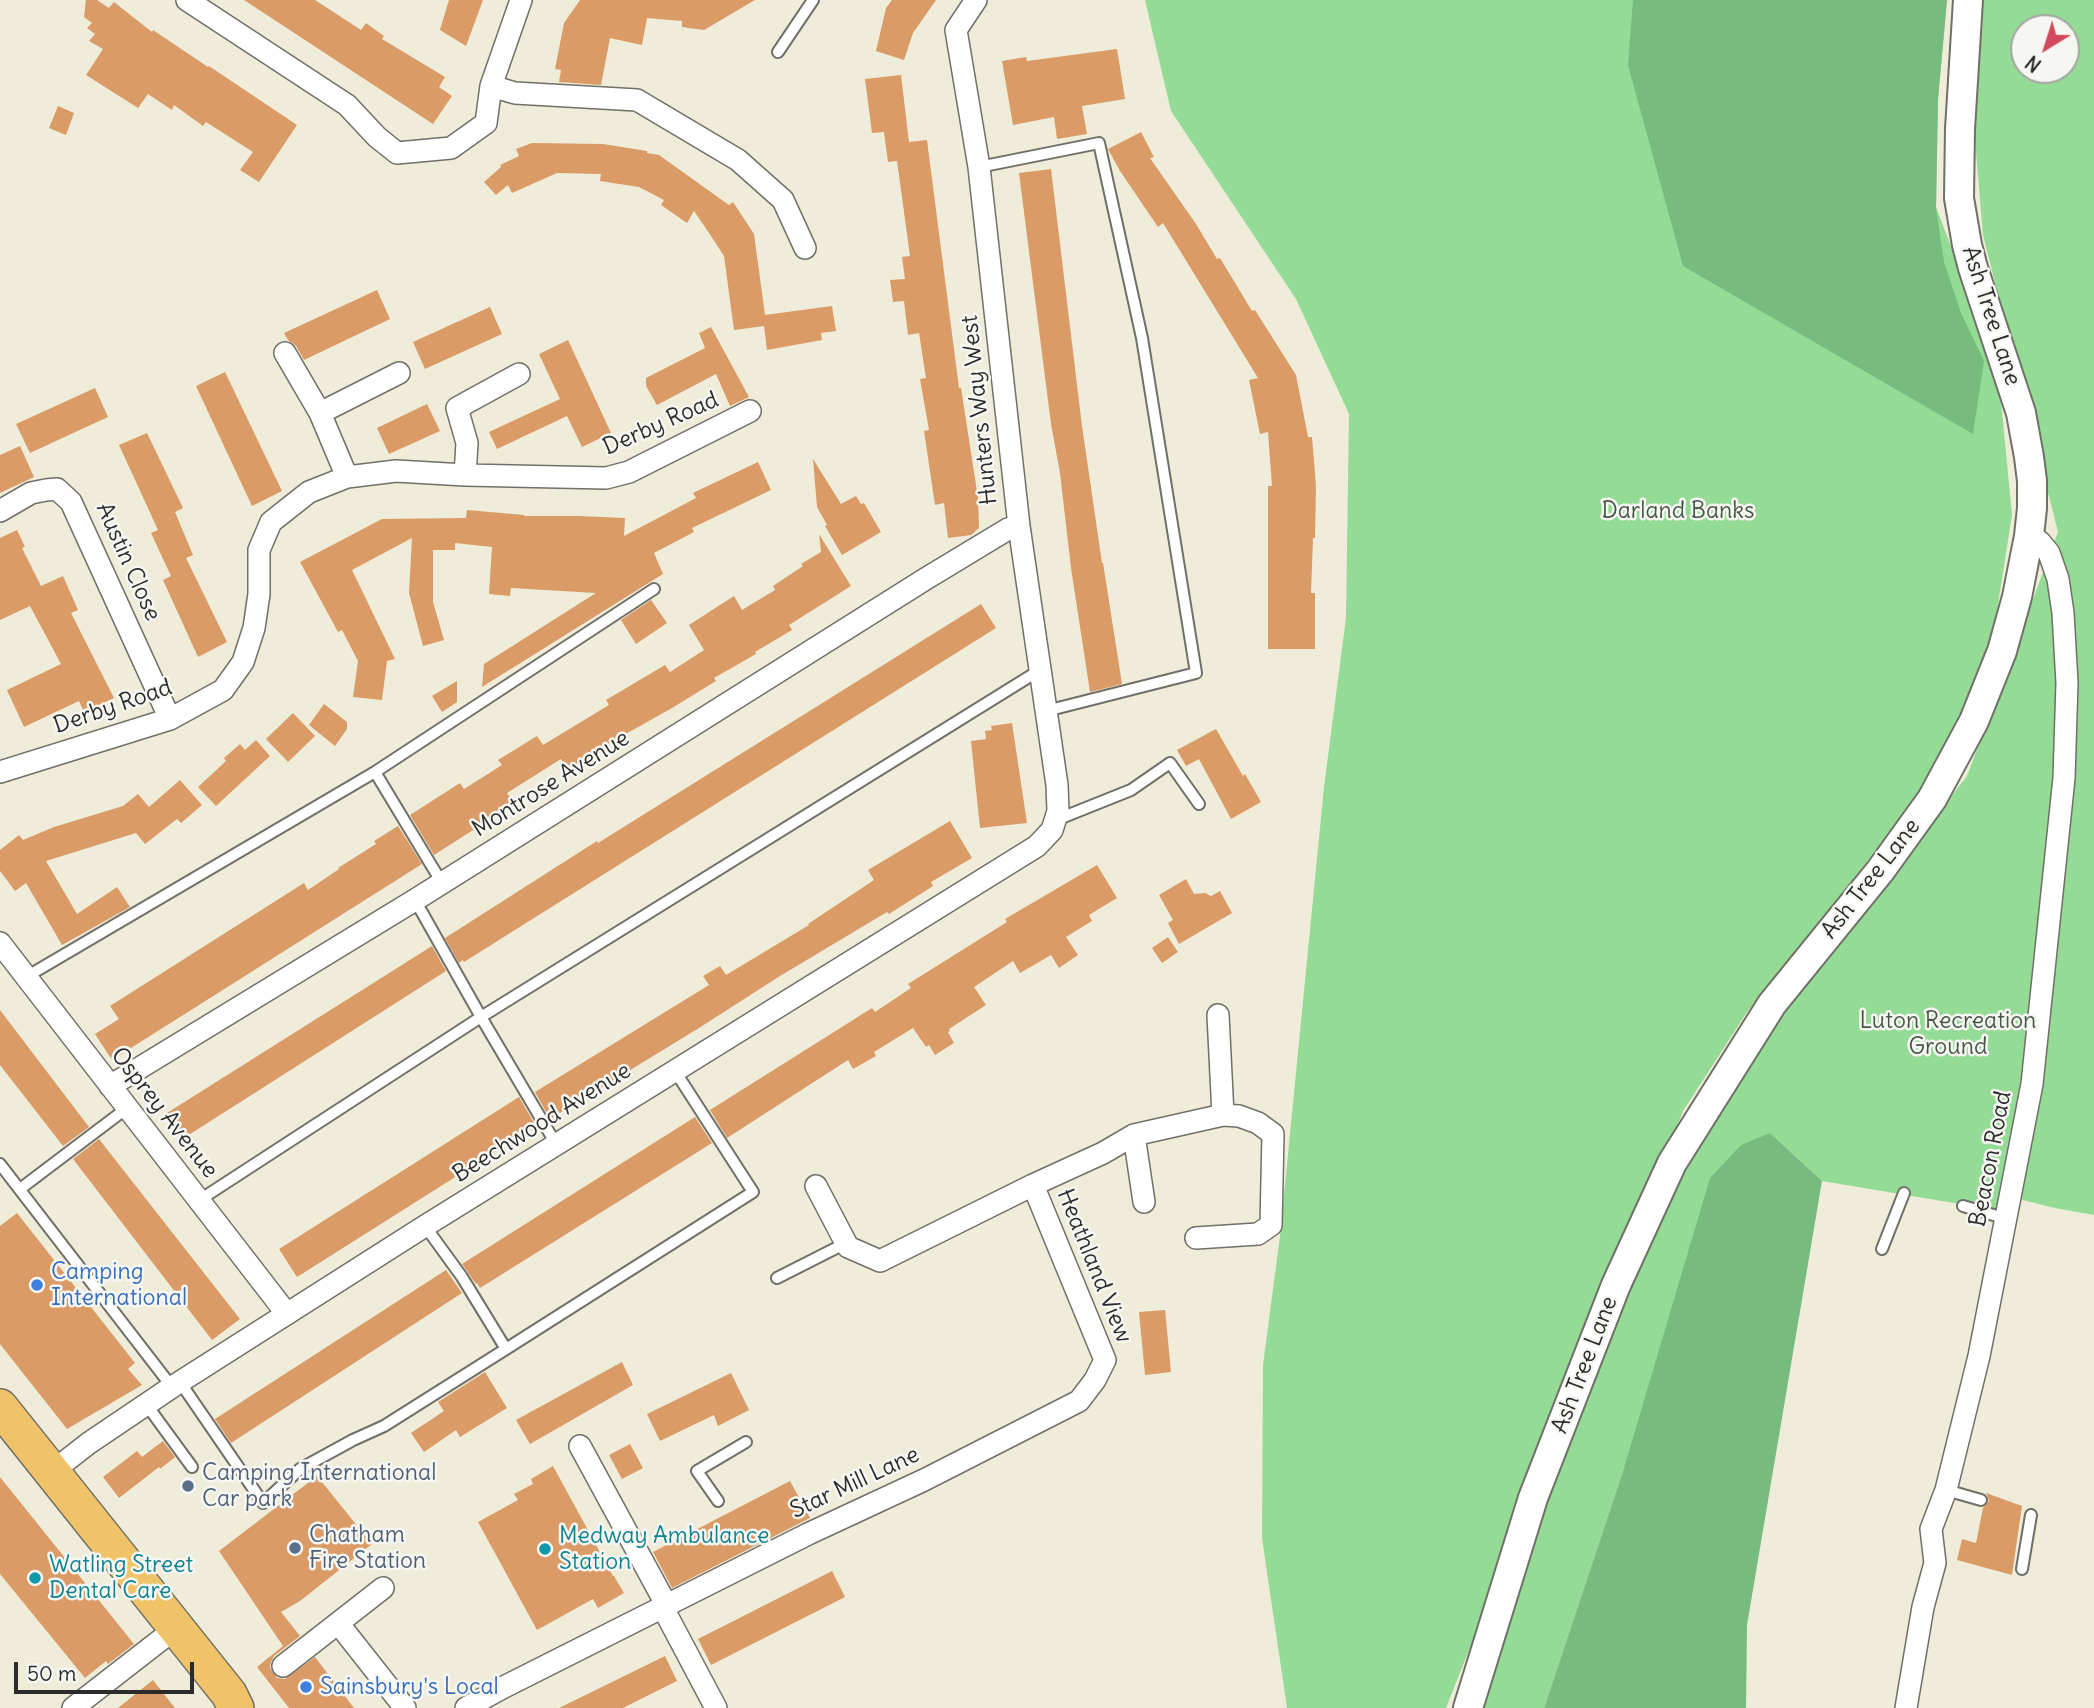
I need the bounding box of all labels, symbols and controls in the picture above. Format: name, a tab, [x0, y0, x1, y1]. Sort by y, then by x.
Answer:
north arrow	[2010, 14, 2080, 84]
text: N	[2021, 50, 2046, 77]
street label: Ash Tree Lane	[1956, 243, 2026, 389]
street label: Hunters Way West	[956, 314, 1004, 506]
street label: Derby Road	[599, 386, 723, 462]
park label: Darland Banks	[1601, 497, 1755, 525]
street label: Austin Close	[90, 499, 166, 625]
street label: Derby Road	[50, 674, 176, 740]
street label: Montrose Avenue	[467, 725, 635, 843]
street label: Ash Tree Lane	[1816, 814, 1926, 944]
park label: Luton Recreation Ground	[1860, 1007, 2036, 1061]
street label: Osprey Avenue	[104, 1042, 224, 1184]
street label: Beechwood Avenue	[448, 1057, 636, 1189]
street label: Beacon Road	[1964, 1089, 2018, 1229]
street label: Heathland View	[1051, 1185, 1137, 1347]
place label: Camping International	[51, 1258, 187, 1312]
marker: Camping International	[29, 1277, 45, 1293]
street label: Ash Tree Lane	[1546, 1293, 1624, 1437]
street label: Star Mill Lane	[786, 1441, 924, 1525]
place label: Camping International Car park	[202, 1459, 436, 1513]
marker: Camping International Car park	[180, 1478, 196, 1494]
place label: Chatham Fire Station	[309, 1521, 426, 1575]
place label: Medway Ambulance Station	[559, 1522, 769, 1576]
marker: Chatham Fire Station	[287, 1540, 303, 1556]
marker: Medway Ambulance Station	[537, 1541, 553, 1557]
place label: Watling Street Dental Care	[49, 1551, 193, 1605]
marker: Watling Street Dental Care	[27, 1570, 43, 1586]
scale bar	[18, 1648, 198, 1692]
text: 50 m	[27, 1660, 76, 1687]
place label: Sainsbury's Local	[320, 1673, 499, 1701]
marker: Sainsbury's Local	[298, 1679, 314, 1695]

